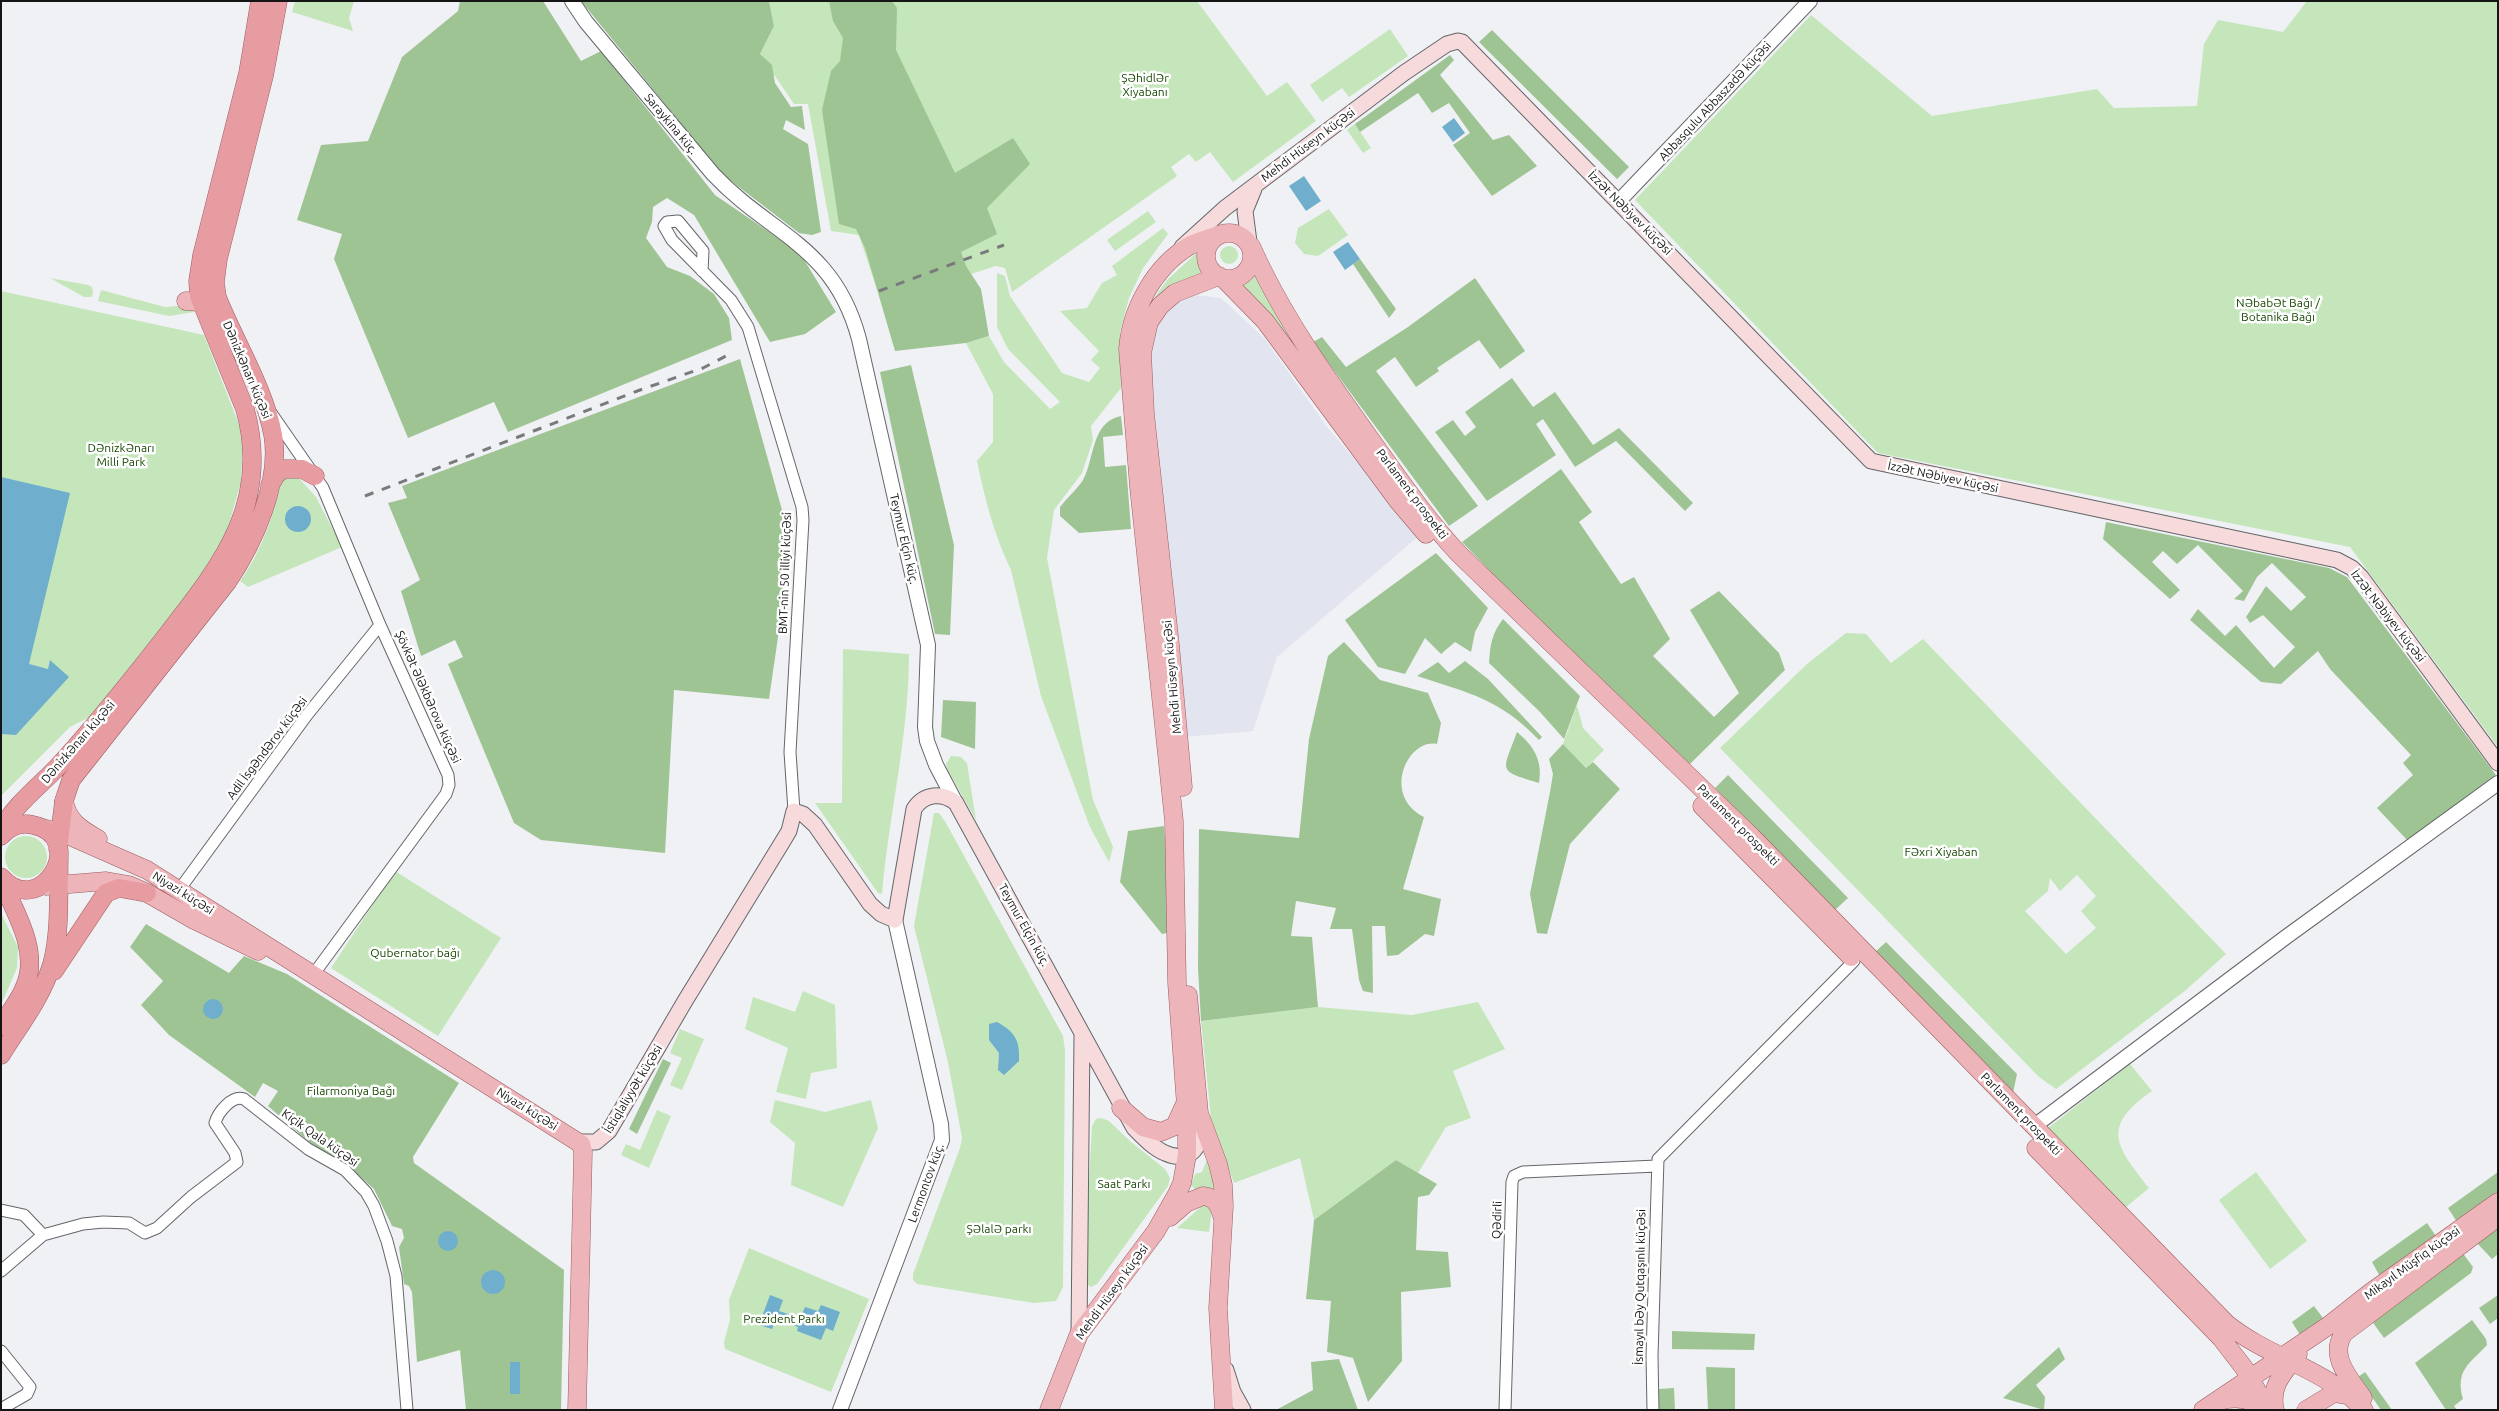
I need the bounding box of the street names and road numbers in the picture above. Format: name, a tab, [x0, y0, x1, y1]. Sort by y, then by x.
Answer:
street label: Abbasqulu Abbaszadə küçəsi	[1656, 38, 1774, 164]
street label: Saraykina küç.	[641, 91, 701, 157]
street label: Mehdi Hüseyn küçəsi	[1258, 105, 1358, 185]
street label: İzzət Nəbiyev küçəsi	[1585, 168, 1675, 258]
street label: Dənizkənarı küçəsi	[220, 319, 274, 421]
street label: Parlament prospekti	[1373, 446, 1451, 542]
street label: İzzət Nəbiyev küçəsi	[1886, 458, 2000, 496]
street label: Teymur Elçin küç.	[887, 492, 921, 586]
street label: BMT-nin 50 illiyi küçəsi	[776, 512, 794, 634]
street label: İzzət Nəbiyev küçəsi	[2348, 567, 2428, 665]
street label: Mehdi Hüseyn küçəsi	[1160, 620, 1184, 734]
street label: Şövkət Ələkbərova küçəsi	[392, 628, 464, 766]
street label: Adil İsgəndərov küçəsi	[224, 694, 310, 802]
street label: Dənizkənarı küçəsi	[38, 698, 118, 786]
street label: Parlament prospekti	[1694, 781, 1782, 869]
street label: Niyazi küçəsi	[150, 868, 216, 918]
street label: Teymur Elçin küç.	[995, 881, 1053, 969]
street label: İstiqlaliyyət küçəsi	[601, 1042, 665, 1136]
street label: Parlament prospekti	[1978, 1070, 2064, 1158]
street label: Niyazi küçəsi	[494, 1084, 560, 1134]
street label: Kiçik Qala küçəsi	[279, 1106, 361, 1170]
street label: Lermontov küç.	[905, 1141, 947, 1225]
street label: Qədirli	[1489, 1201, 1505, 1239]
street label: İsmayıl bəy Qutqaşınlı küçəsi	[1631, 1209, 1649, 1365]
street label: Mikayıl Müşfiq küçəsi	[2361, 1223, 2463, 1303]
street label: Mehdi Hüseyn küçəsi	[1073, 1242, 1151, 1342]

